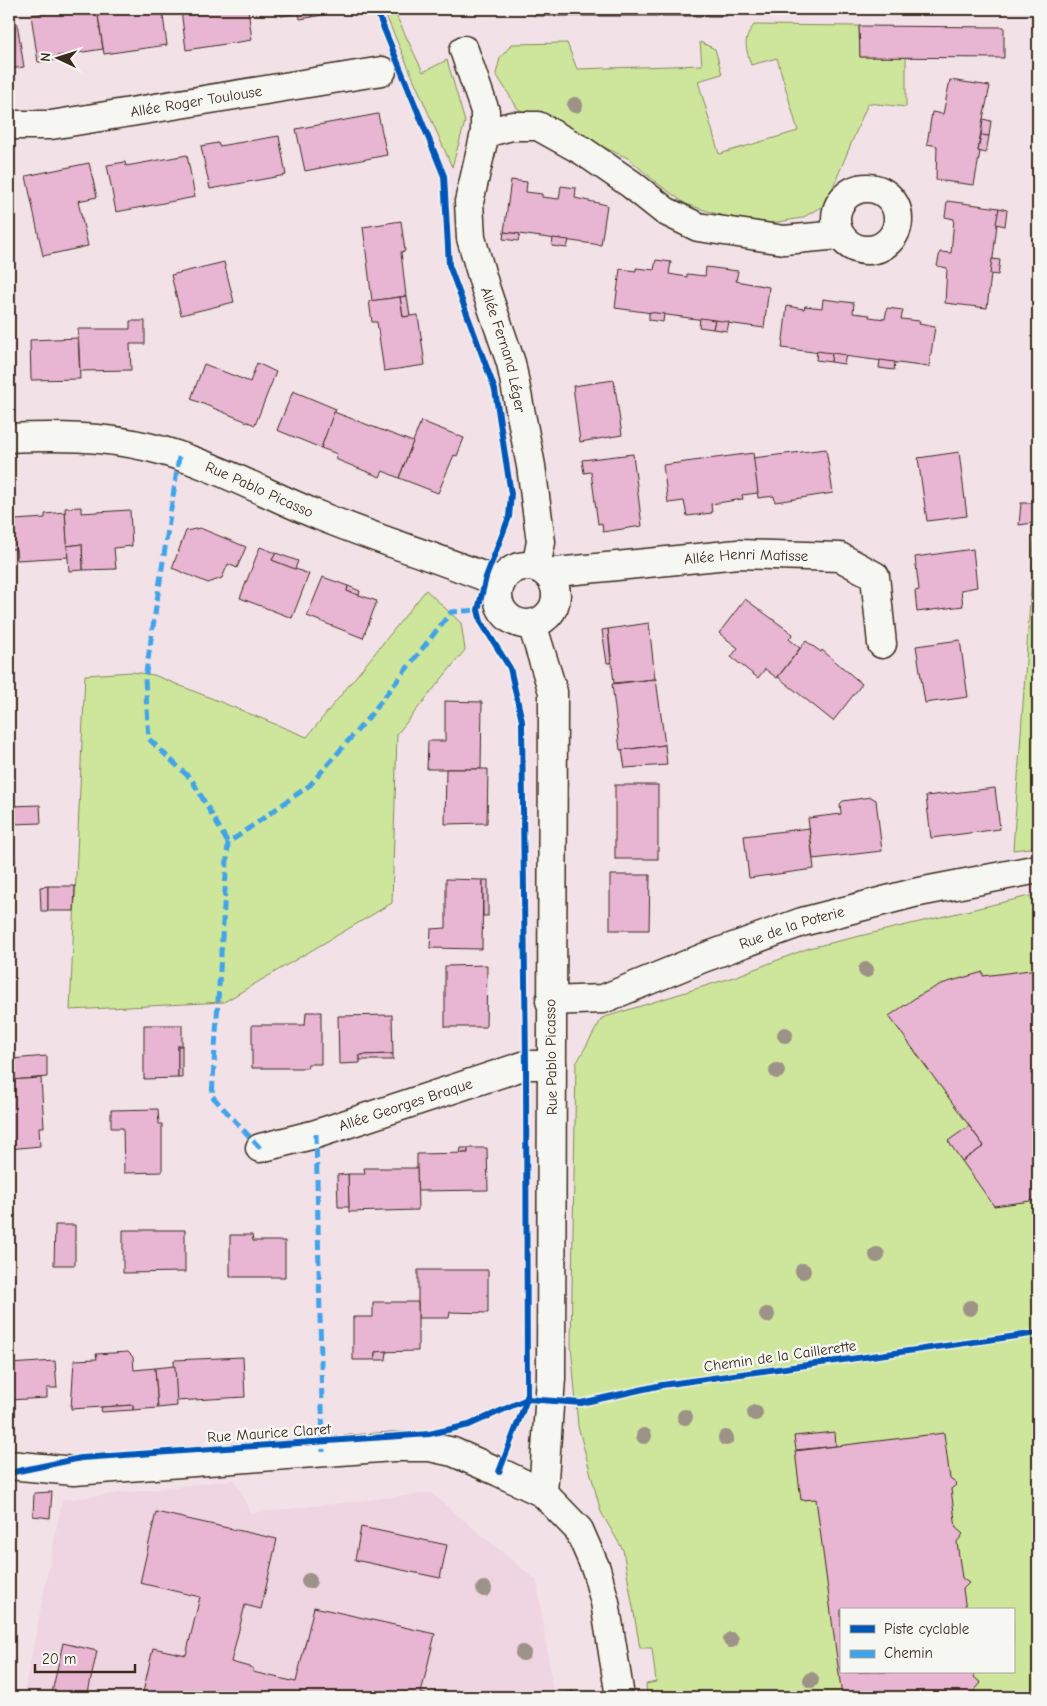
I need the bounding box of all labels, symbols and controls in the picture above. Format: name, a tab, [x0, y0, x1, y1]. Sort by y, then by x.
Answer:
north arrow	[32, 32, 82, 82]
text: N	[37, 52, 54, 62]
street label: Allée Roger Toulouse	[129, 82, 264, 121]
street label: Allée Fernand Léger	[477, 285, 529, 414]
street label: Rue Pablo Picasso	[203, 457, 316, 521]
street label: Allée Henri Matisse	[683, 545, 809, 568]
street label: Rue de la Poterie	[737, 902, 847, 953]
street label: Rue Pablo Picasso	[541, 999, 561, 1115]
street label: Allée Georges Braque	[336, 1074, 475, 1135]
street label: Chemin de la Caillerette	[703, 1336, 858, 1376]
street label: Rue Maurice Claret	[207, 1420, 332, 1446]
legend	[840, 1608, 1014, 1674]
text: Piste cyclable	[884, 1620, 970, 1638]
scale bar	[35, 1641, 135, 1673]
text: Chemin	[884, 1644, 933, 1662]
text: 20 m	[42, 1650, 76, 1668]

